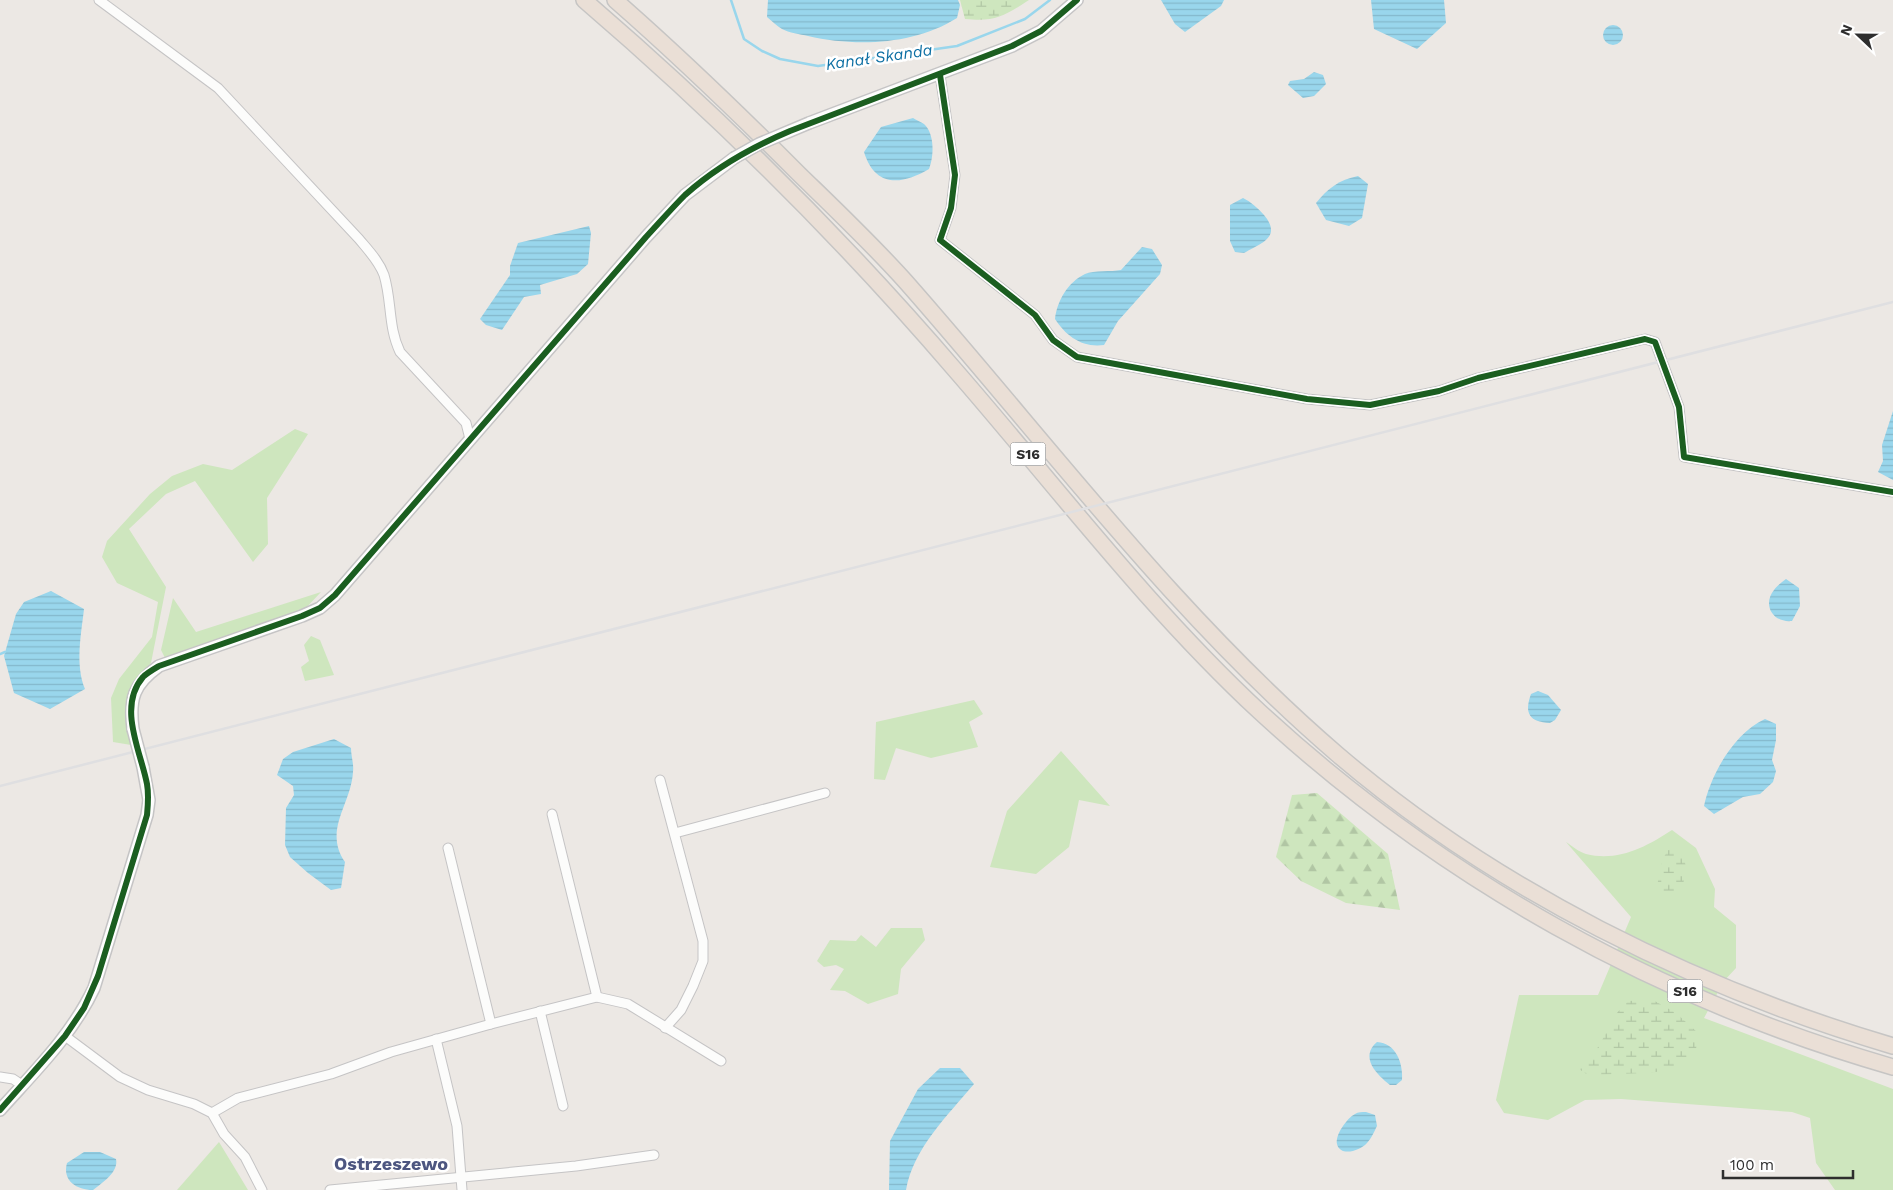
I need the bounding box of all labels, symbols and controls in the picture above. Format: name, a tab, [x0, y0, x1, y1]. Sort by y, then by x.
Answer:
north arrow	[1833, 10, 1883, 60]
text: N	[1837, 22, 1855, 38]
water label: Kanał Skanda	[824, 40, 934, 74]
road number: S16	[1010, 442, 1046, 466]
road number: S16	[1668, 979, 1702, 1002]
scale bar	[1723, 1148, 1853, 1180]
district label: Ostrzeszewo	[334, 1153, 448, 1174]
text: 100 m	[1730, 1156, 1774, 1174]

